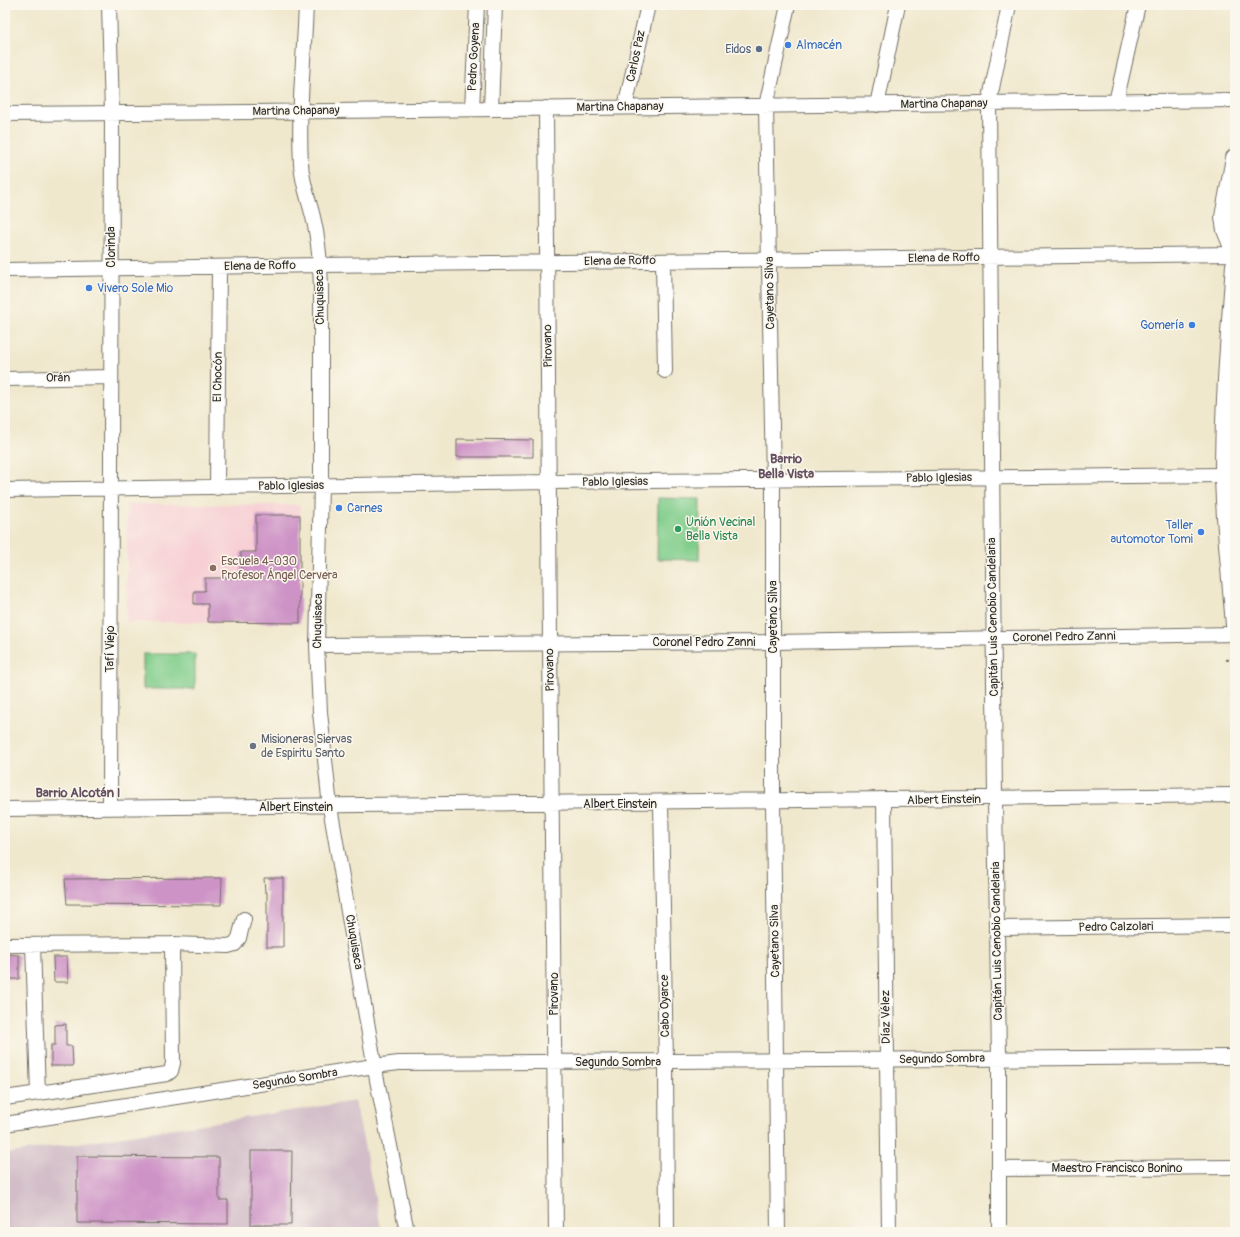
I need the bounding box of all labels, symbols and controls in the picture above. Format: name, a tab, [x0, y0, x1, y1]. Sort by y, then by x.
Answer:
street label: Pedro Goyena	[465, 22, 483, 92]
street label: Carlos Paz	[623, 29, 649, 83]
place label: Almacén	[796, 38, 842, 53]
marker: Almacén	[783, 40, 793, 50]
place label: Eidos	[725, 42, 752, 57]
marker: Eidos	[754, 44, 764, 54]
street label: Martina Chapanay	[900, 96, 988, 112]
street label: Martina Chapanay	[576, 99, 664, 115]
street label: Martina Chapanay	[252, 103, 340, 119]
street label: Clorinda	[104, 226, 119, 268]
street label: Elena de Roffo	[908, 250, 981, 266]
street label: Elena de Roffo	[584, 253, 657, 269]
street label: Cayetano Silva	[762, 256, 778, 330]
street label: Elena de Roffo	[224, 258, 297, 274]
street label: Chuquisaca	[312, 269, 328, 325]
place label: Vivero Sole Mio	[97, 281, 174, 296]
marker: Vivero Sole Mio	[84, 283, 94, 293]
place label: Gomería	[1140, 318, 1184, 333]
marker: Gomería	[1187, 320, 1197, 330]
street label: Pirovano	[540, 324, 556, 368]
street label: El Chocón	[210, 351, 226, 402]
street label: Orán	[46, 370, 70, 386]
district label: Barrio Bella Vista	[758, 451, 814, 482]
street label: Pablo Iglesias	[906, 470, 973, 486]
street label: Pablo Iglesias	[582, 474, 649, 490]
street label: Pablo Iglesias	[258, 478, 325, 494]
place label: Carnes	[347, 501, 383, 516]
marker: Carnes	[334, 503, 344, 513]
place label: Unión Vecinal Bella Vista	[686, 515, 755, 544]
place label: Taller automotor Tomi	[1110, 518, 1194, 547]
marker: Unión Vecinal Bella Vista	[673, 524, 683, 534]
marker: Taller automotor Tomi	[1196, 527, 1206, 537]
street label: Capitán Luis Cenobio Candelaria	[984, 537, 1002, 697]
place label: Escuela 4-030 Profesor Ángel Cervera	[221, 554, 338, 583]
marker: Escuela 4-030 Profesor Ángel Cervera	[208, 563, 218, 573]
street label: Cayetano Silva	[766, 580, 781, 654]
street label: Chuquisaca	[310, 593, 326, 649]
street label: Tafí Viejo	[103, 625, 118, 672]
street label: Coronel Pedro Zanni	[1012, 629, 1116, 645]
street label: Coronel Pedro Zanni	[652, 635, 756, 650]
street label: Pirovano	[542, 648, 558, 692]
place label: Misioneras Siervas de Espiritu Santo	[261, 732, 352, 761]
marker: Misioneras Siervas de Espiritu Santo	[248, 741, 258, 751]
district label: Barrio Alcotán I	[35, 785, 121, 801]
street label: Albert Einstein	[907, 792, 981, 808]
street label: Albert Einstein	[583, 797, 657, 812]
street label: Albert Einstein	[259, 800, 333, 815]
street label: Capitán Luis Cenobio Candelaria	[988, 861, 1006, 1021]
street label: Cayetano Silva	[767, 904, 783, 978]
street label: Chuquisaca	[342, 913, 366, 971]
street label: Pedro Calzolari	[1078, 919, 1154, 935]
street label: Pirovano	[547, 972, 562, 1016]
street label: Cabo Oyarce	[657, 975, 673, 1037]
street label: Díaz Vélez	[878, 990, 894, 1044]
street label: Segundo Sombra	[899, 1051, 986, 1067]
street label: Segundo Sombra	[575, 1055, 661, 1070]
street label: Segundo Sombra	[251, 1065, 339, 1093]
street label: Maestro Francisco Bonino	[1051, 1161, 1183, 1176]

